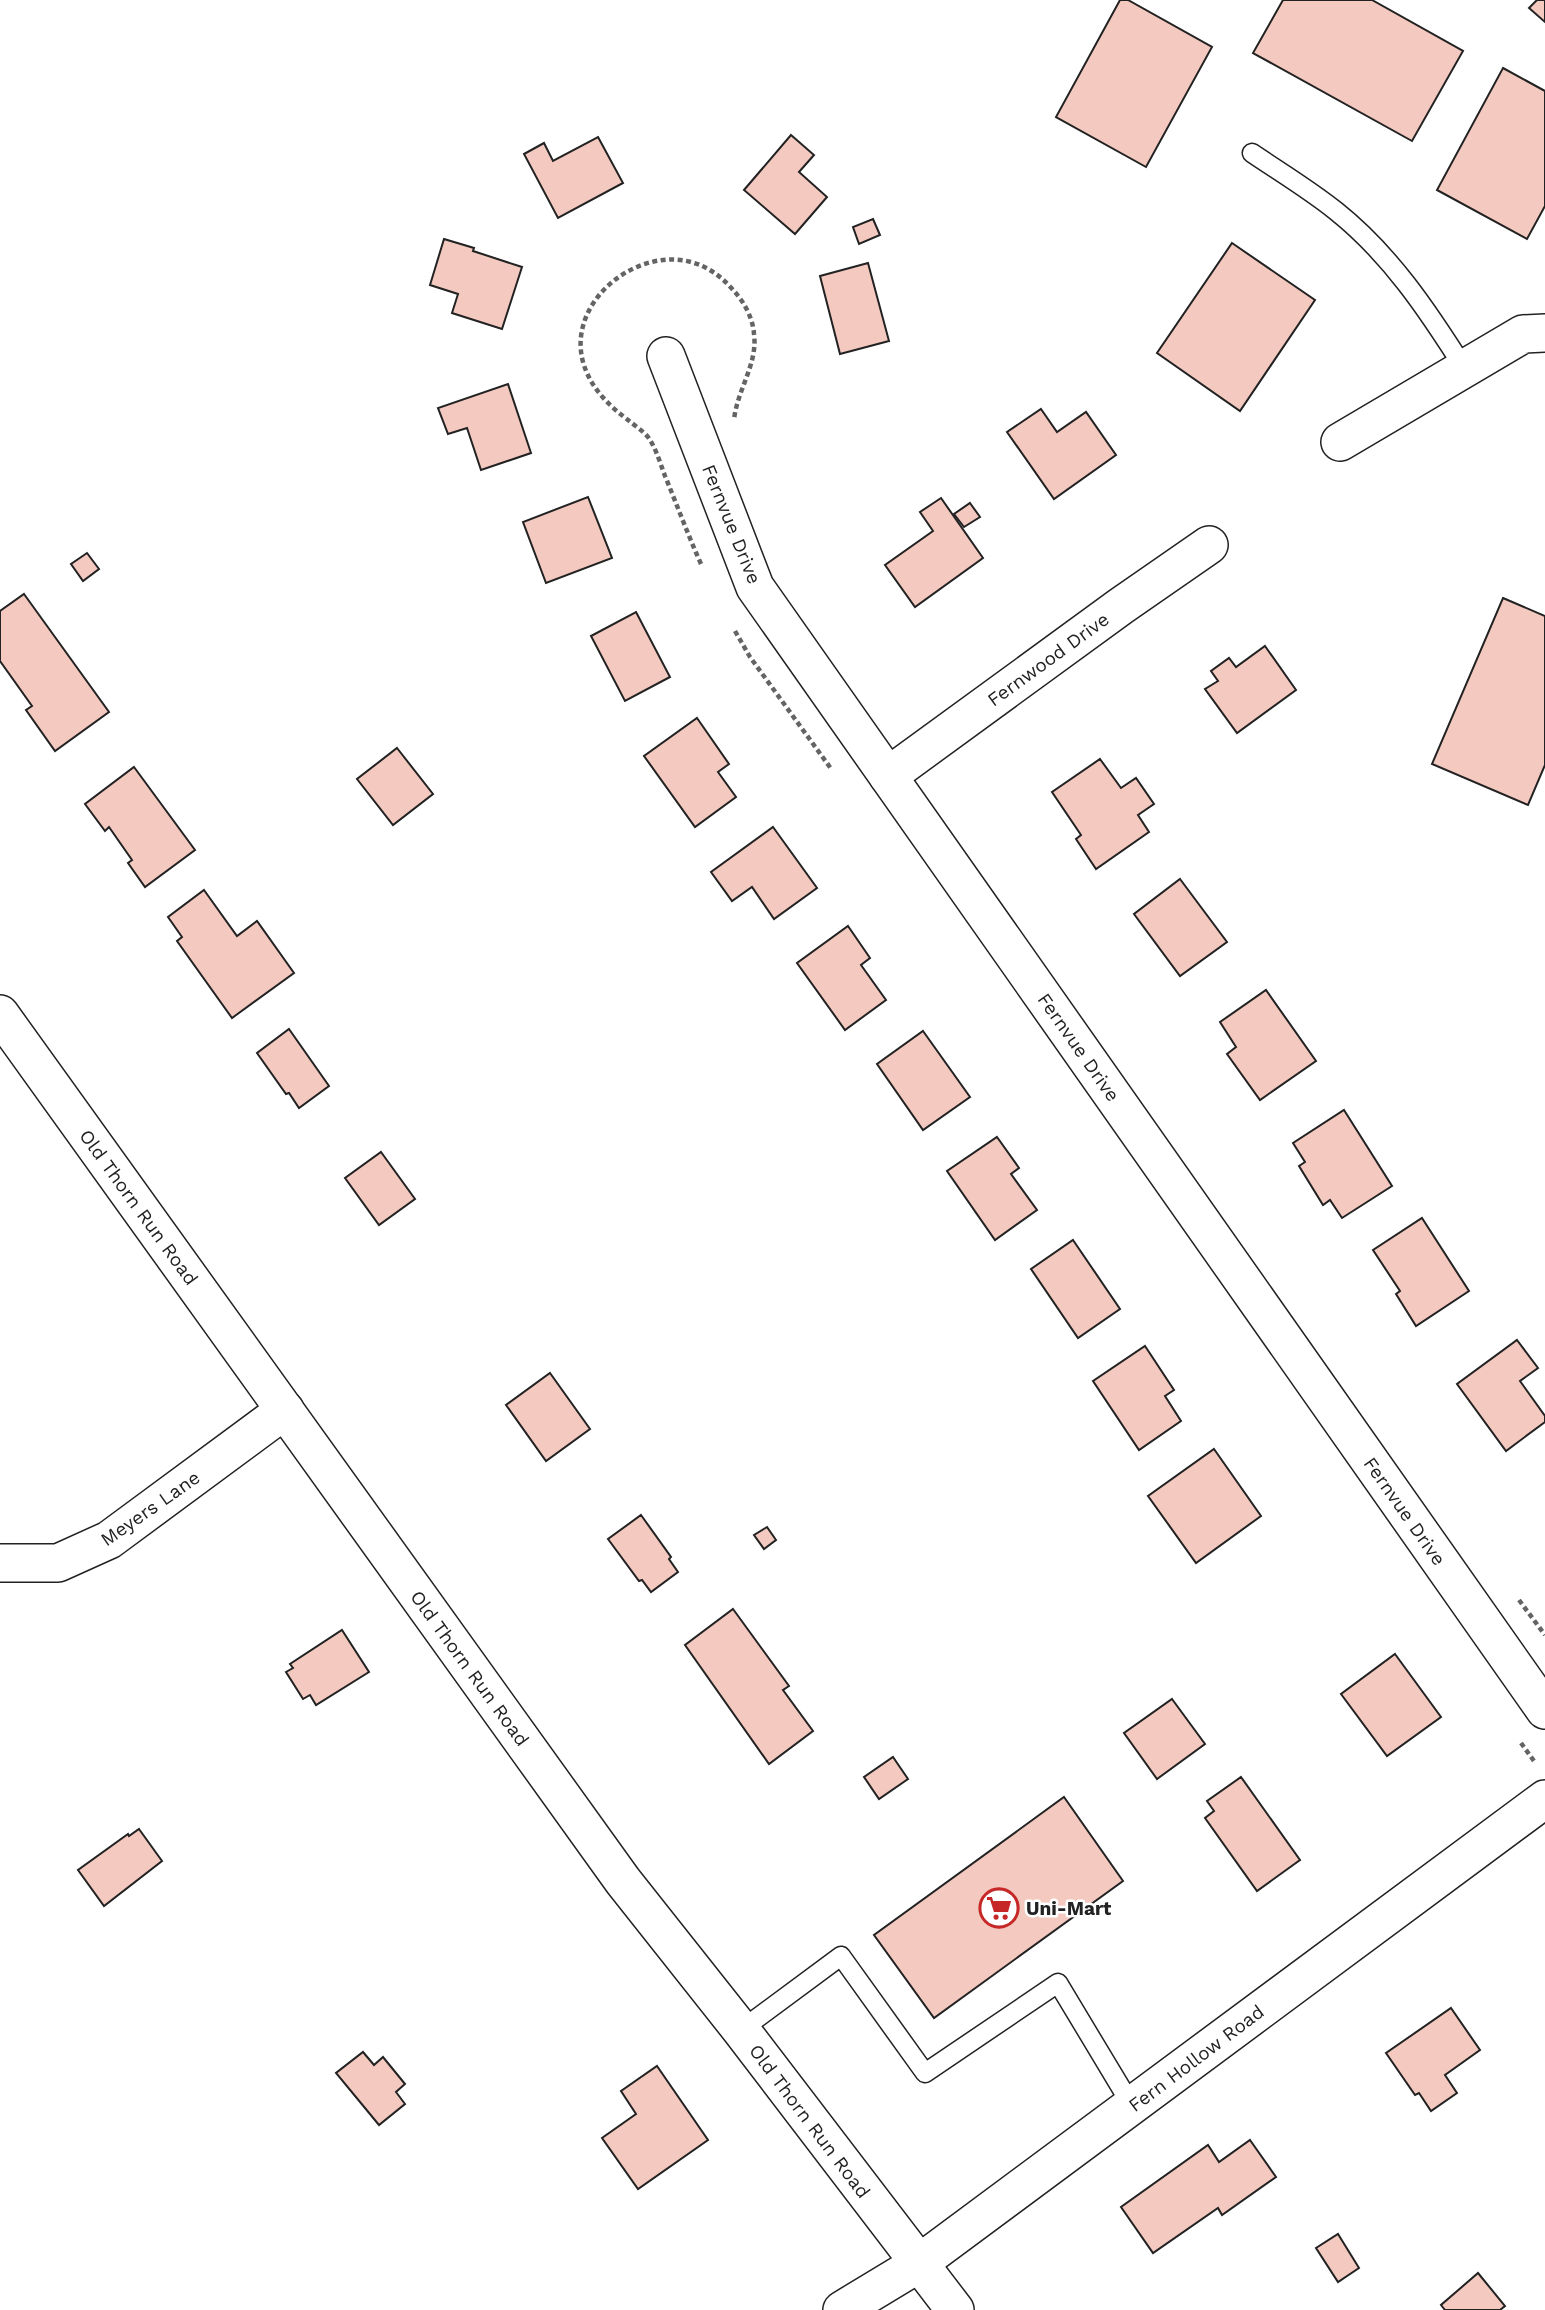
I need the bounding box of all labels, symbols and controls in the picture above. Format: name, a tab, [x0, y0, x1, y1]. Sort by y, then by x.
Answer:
street label: Fernvue Drive	[697, 461, 766, 587]
street label: Fernwood Drive	[983, 608, 1114, 711]
street label: Fernvue Drive	[1033, 989, 1124, 1106]
street label: Old Thorn Run Road	[74, 1125, 203, 1290]
street label: Fernvue Drive	[1359, 1453, 1450, 1570]
street label: Meyers Lane	[96, 1466, 204, 1551]
street label: Old Thorn Run Road	[405, 1586, 534, 1751]
supermarket icon: Uni-Mart	[978, 1887, 1020, 1929]
place label: Uni-Mart	[1026, 1897, 1112, 1920]
street label: Fern Hollow Road	[1124, 2000, 1269, 2117]
street label: Old Thorn Run Road	[744, 2040, 875, 2203]

